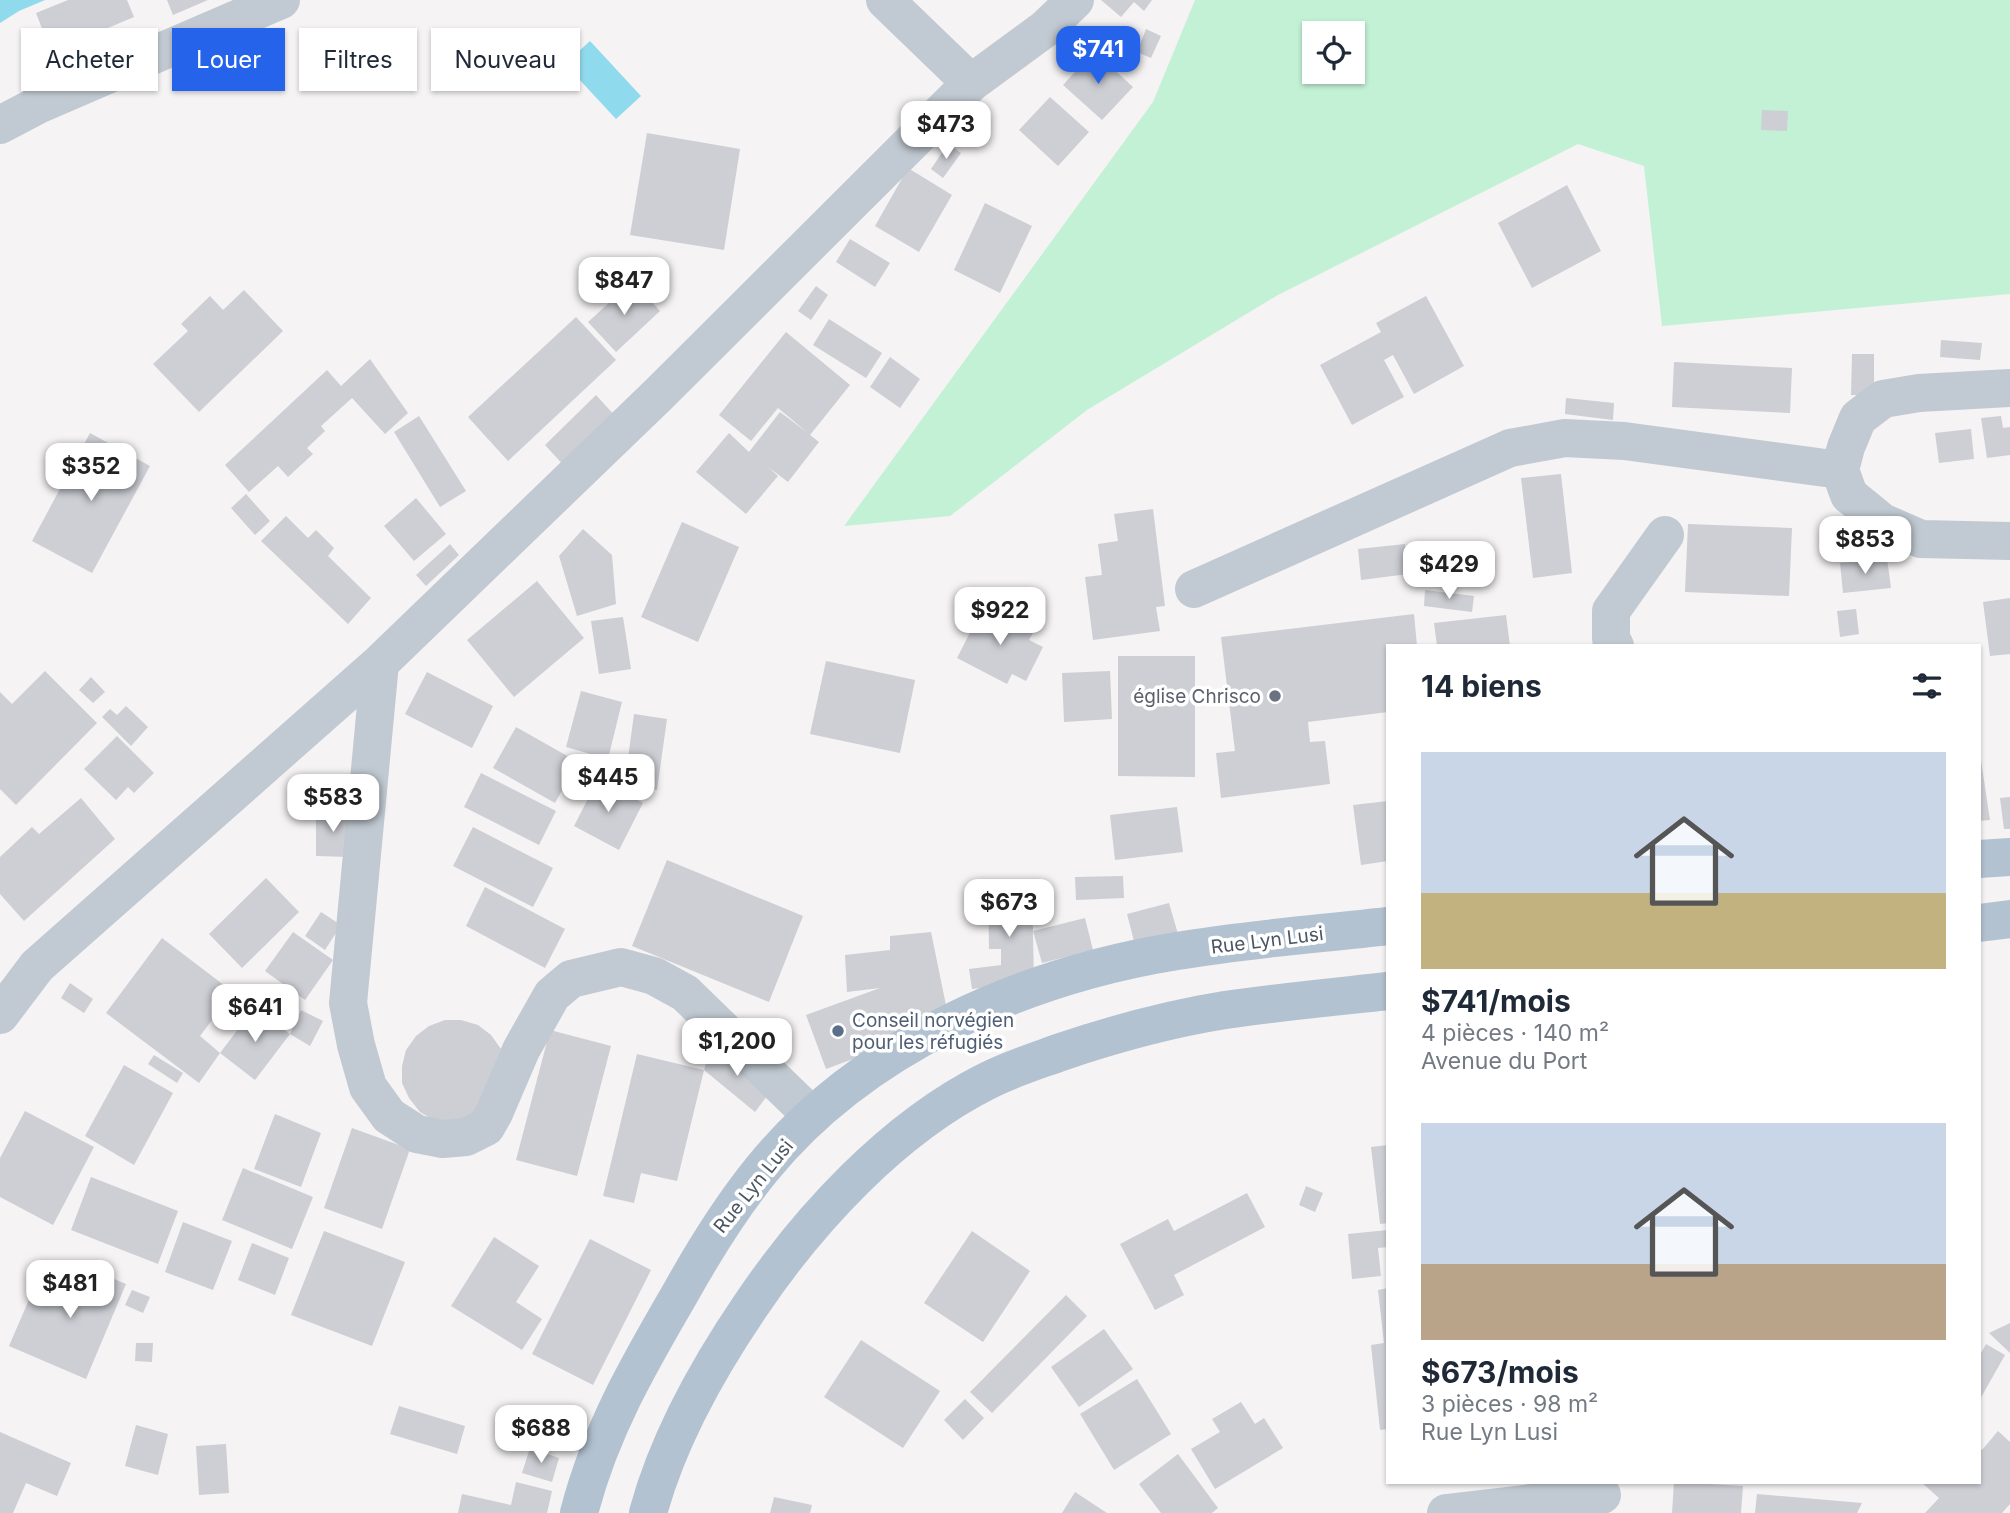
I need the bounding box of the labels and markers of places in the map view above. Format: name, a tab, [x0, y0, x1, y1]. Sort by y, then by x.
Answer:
pin: $741	[1057, 27, 1139, 86]
pin: $473	[905, 102, 987, 161]
pin: $847	[583, 258, 665, 317]
pin: $352	[50, 444, 132, 503]
pin: $853	[1824, 516, 1906, 576]
pin: $429	[1408, 542, 1490, 601]
pin: $922	[959, 588, 1041, 647]
place label: église Chrisco	[1133, 685, 1261, 708]
marker: église Chrisco	[1267, 688, 1283, 704]
pin: $445	[567, 754, 649, 814]
pin: $583	[292, 774, 374, 834]
pin: $673	[968, 880, 1050, 939]
pin: $641	[214, 984, 296, 1044]
place label: Conseil norvégien pour les réfugiés	[852, 1009, 1014, 1054]
pin: $1,200	[680, 1018, 794, 1078]
marker: Conseil norvégien pour les réfugiés	[830, 1023, 846, 1039]
pin: $481	[29, 1260, 111, 1320]
pin: $688	[500, 1406, 582, 1465]

